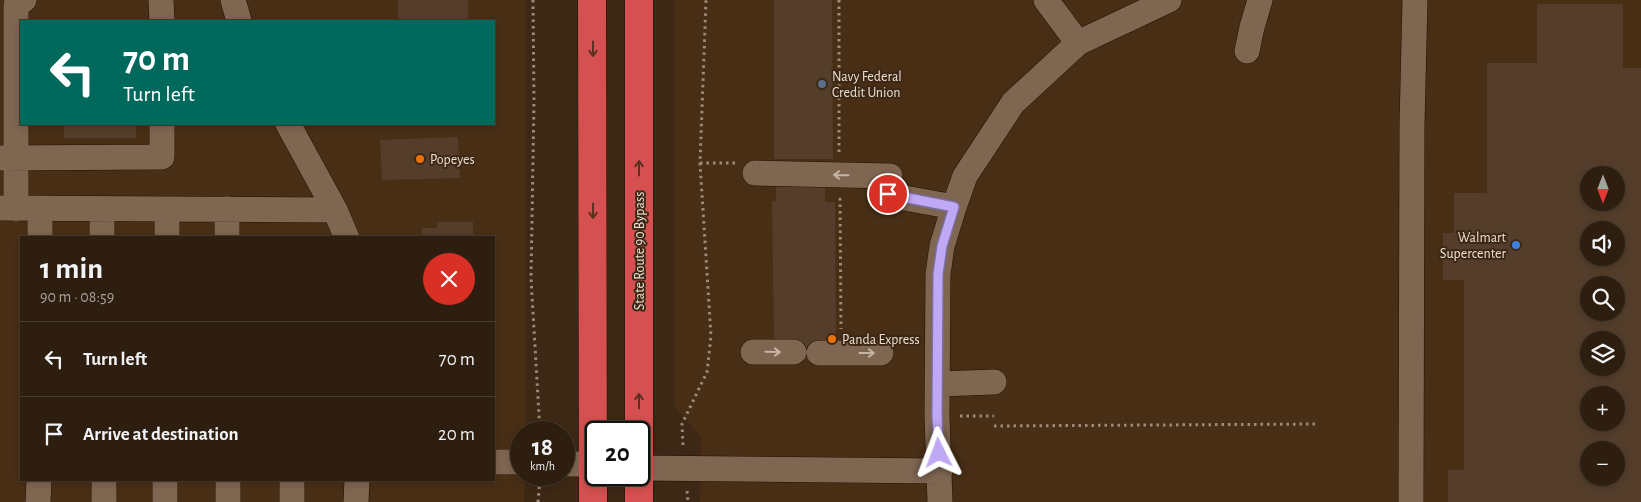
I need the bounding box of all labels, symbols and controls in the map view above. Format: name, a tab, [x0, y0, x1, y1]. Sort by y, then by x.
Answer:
icon: left	[40, 40, 105, 105]
one-way arrow	[588, 40, 598, 56]
text: 70 m	[123, 42, 190, 77]
place label: Navy Federal Credit Union	[832, 70, 902, 100]
marker: Navy Federal Credit Union	[816, 78, 828, 90]
text: Turn left	[123, 83, 195, 105]
marker: Popeyes	[414, 153, 426, 165]
place label: Popeyes	[430, 153, 475, 167]
one-way arrow	[634, 161, 644, 177]
north arrow	[1580, 166, 1625, 211]
map controls	[1580, 166, 1625, 486]
one-way arrow	[833, 170, 850, 180]
pin	[867, 173, 909, 215]
icon: arrive	[874, 180, 902, 208]
street label: State Route 90 Bypass	[633, 192, 647, 310]
one-way arrow	[588, 202, 598, 219]
button: sound	[1580, 221, 1625, 266]
place label: Walmart Supercenter	[1440, 231, 1507, 261]
marker: Walmart Supercenter	[1510, 239, 1522, 251]
button: close	[423, 253, 475, 305]
text: 1 min	[40, 254, 103, 284]
button: search	[1580, 276, 1625, 321]
text: 90 m · 08:59	[40, 289, 114, 305]
button: layers	[1580, 331, 1625, 376]
marker: Panda Express	[826, 333, 838, 345]
place label: Panda Express	[842, 333, 920, 347]
icon: left	[40, 345, 68, 373]
one-way arrow	[764, 347, 781, 357]
one-way arrow	[859, 348, 875, 358]
text: Turn left	[83, 350, 147, 369]
text: 70 m	[439, 350, 475, 369]
button: +	[1580, 386, 1625, 431]
one-way arrow	[634, 393, 644, 410]
icon: arrive	[40, 420, 68, 448]
speed limit sign: 20	[585, 421, 650, 486]
text: Arrive at destination	[83, 425, 239, 444]
text: 20 m	[438, 425, 475, 444]
position arrow	[912, 426, 964, 478]
text: 18	[532, 435, 553, 460]
button: −	[1580, 441, 1625, 486]
text: km/h	[530, 460, 555, 472]

